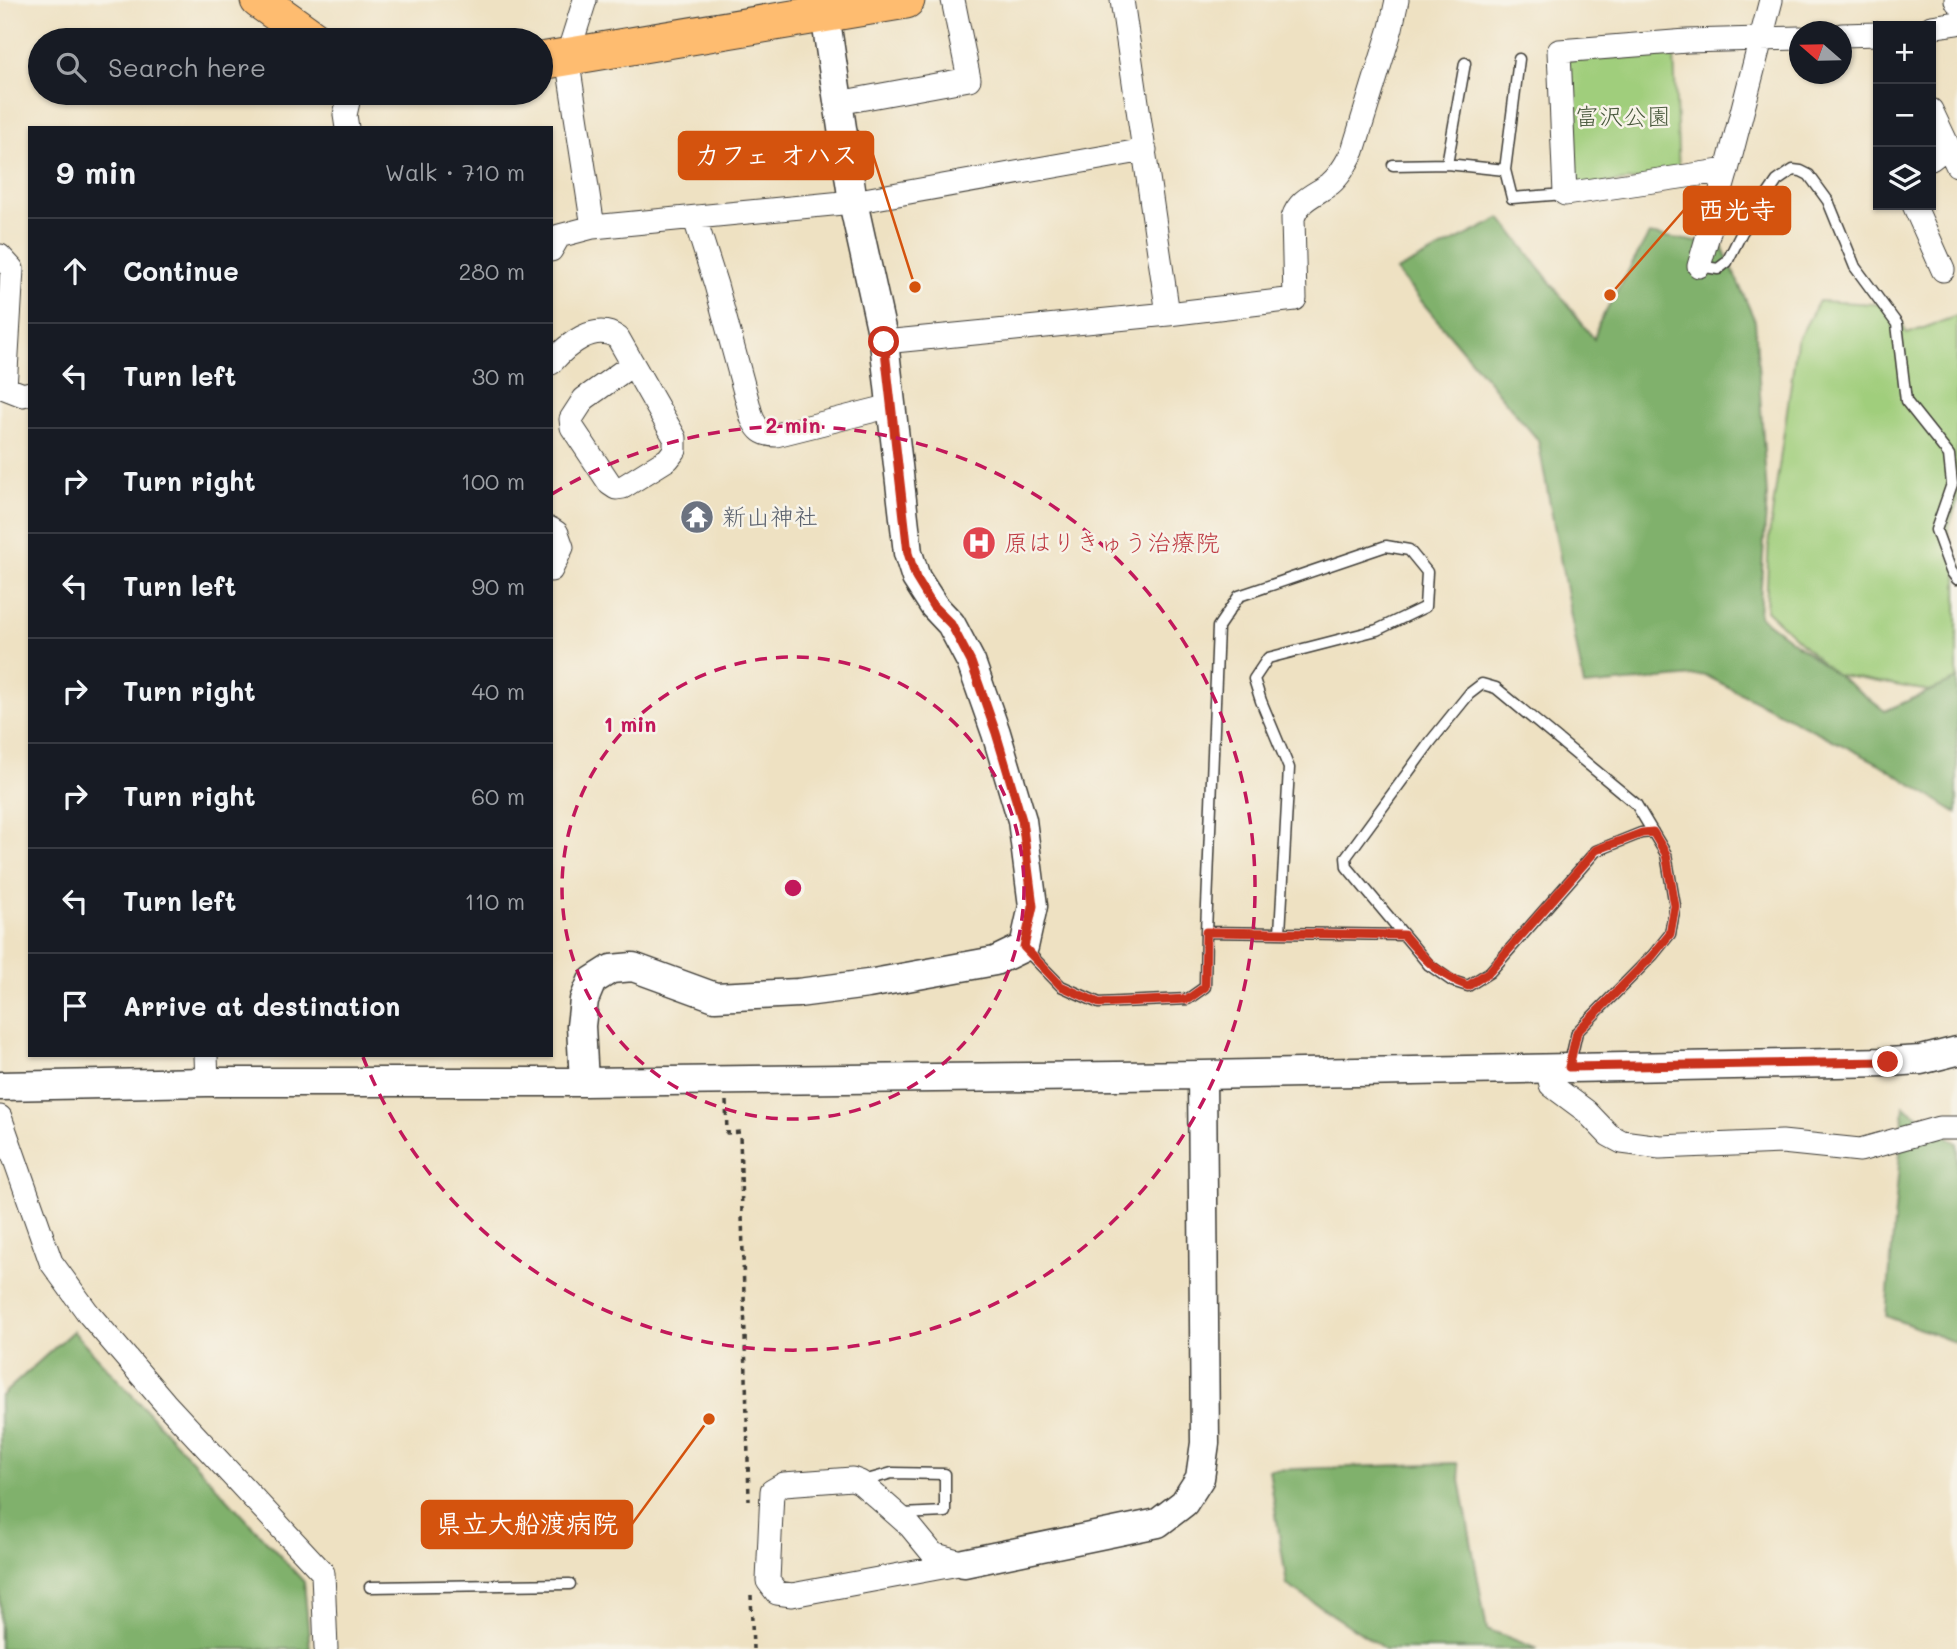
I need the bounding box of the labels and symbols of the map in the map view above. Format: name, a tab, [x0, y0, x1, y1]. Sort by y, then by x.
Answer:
north arrow	[1789, 21, 1852, 84]
park label: 富沢公園	[1575, 100, 1671, 131]
callout: カフェ オハス	[679, 132, 873, 179]
text: カフェ オハス	[694, 137, 858, 171]
callout: 西光寺	[1684, 187, 1790, 234]
text: 西光寺	[1698, 192, 1776, 226]
route start	[868, 326, 899, 357]
text: 2 min	[765, 411, 821, 438]
temple icon: 新山神社	[678, 498, 716, 536]
place label: 新山神社	[722, 500, 818, 531]
hospital icon: 原はりきゅう治療院	[960, 524, 998, 562]
place label: 原はりきゅう治療院	[1004, 526, 1220, 557]
text: 1 min	[604, 710, 656, 737]
centre of rings	[781, 876, 805, 900]
route end	[1872, 1046, 1903, 1077]
callout: 県立大船渡病院	[422, 1501, 632, 1548]
text: 県立大船渡病院	[436, 1506, 618, 1540]

